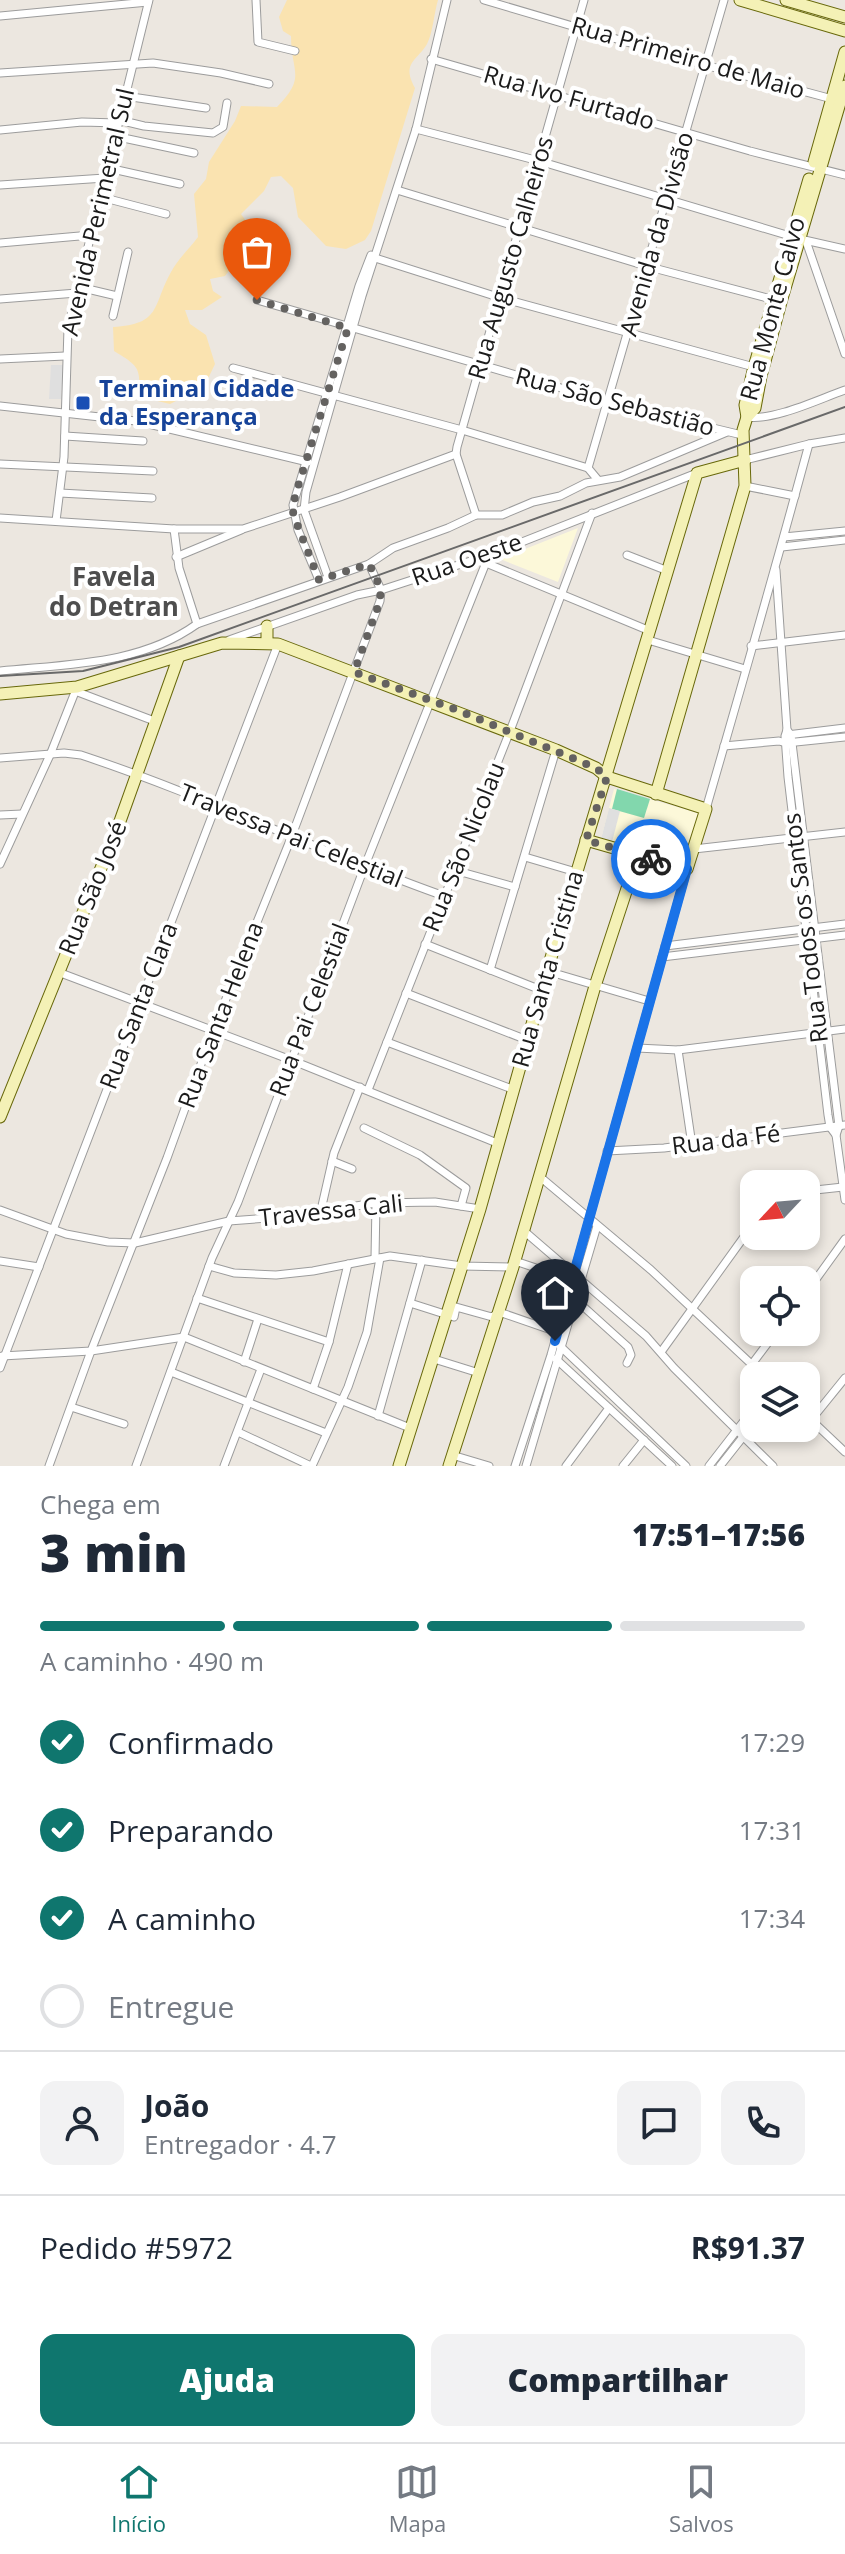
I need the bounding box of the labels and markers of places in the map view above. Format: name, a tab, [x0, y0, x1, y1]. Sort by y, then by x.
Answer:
pin	[223, 218, 291, 300]
place label: Terminal Cidade da Esperança	[99, 371, 294, 432]
marker: Terminal Cidade da Esperança	[74, 394, 92, 412]
pin	[521, 1259, 589, 1341]

